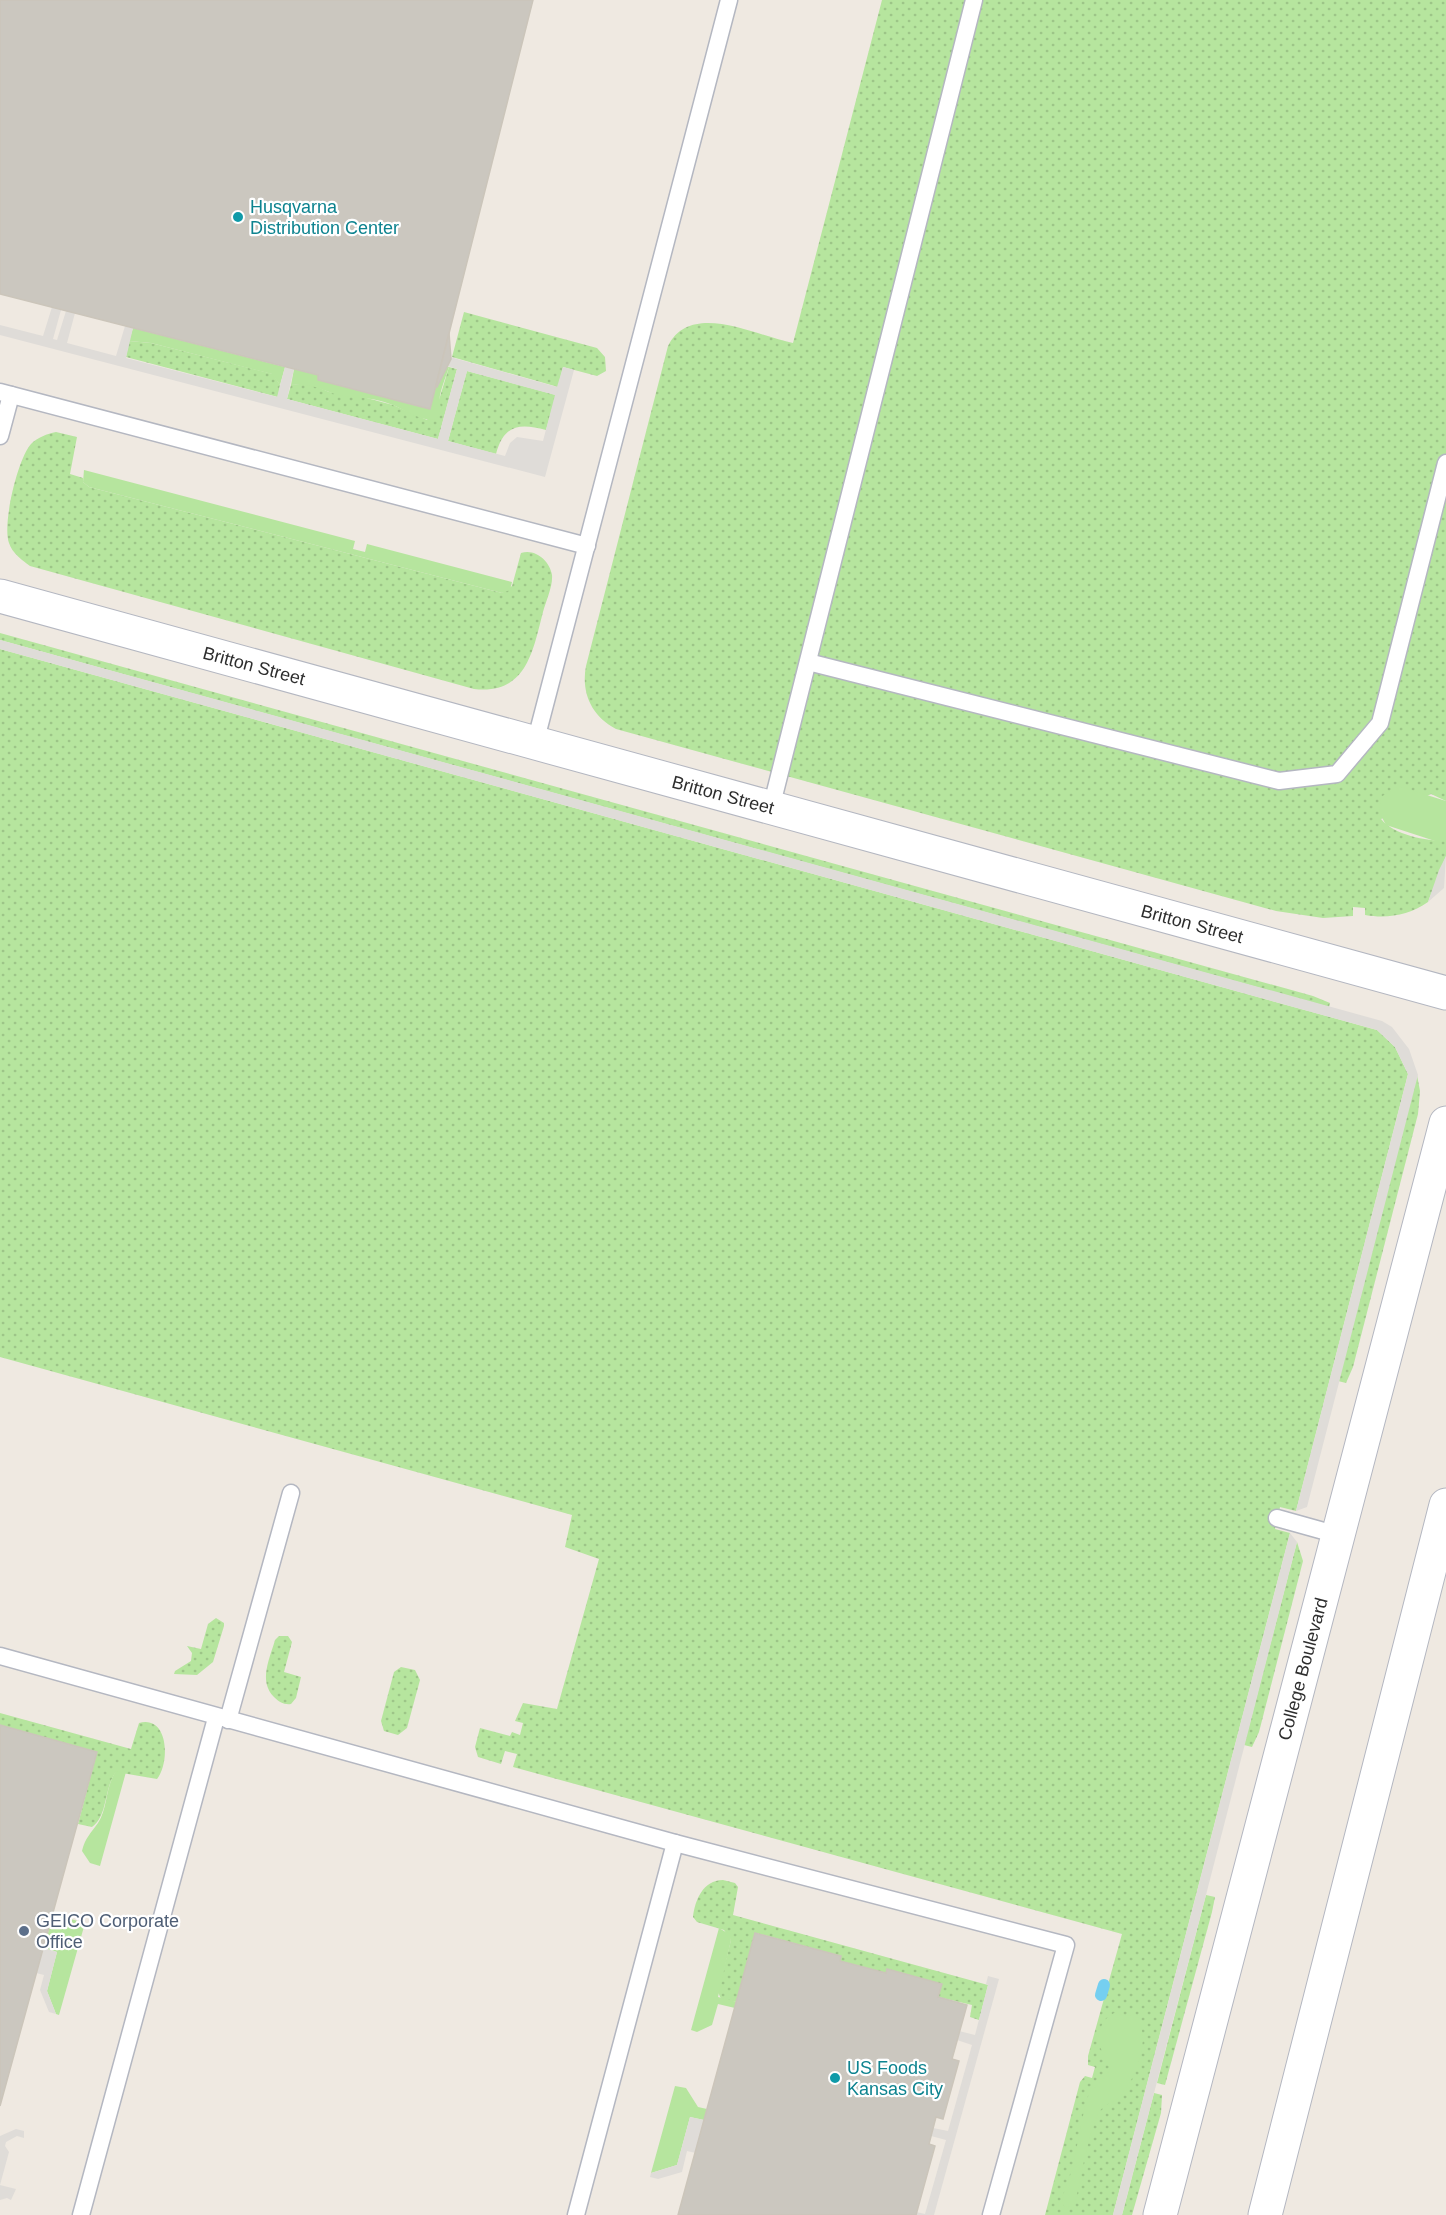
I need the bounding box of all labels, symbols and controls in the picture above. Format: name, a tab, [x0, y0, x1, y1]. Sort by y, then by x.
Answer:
place label: Husqvarna Distribution Center	[250, 197, 399, 238]
marker: Husqvarna Distribution Center	[231, 210, 245, 224]
street label: Britton Street	[201, 643, 307, 689]
street label: Britton Street	[670, 772, 776, 818]
street label: Britton Street	[1139, 901, 1245, 947]
street label: College Boulevard	[1274, 1595, 1332, 1743]
place label: GEICO Corporate Office	[36, 1911, 179, 1952]
marker: GEICO Corporate Office	[17, 1924, 31, 1938]
place label: US Foods Kansas City	[847, 2058, 943, 2099]
marker: US Foods Kansas City	[828, 2071, 842, 2085]

